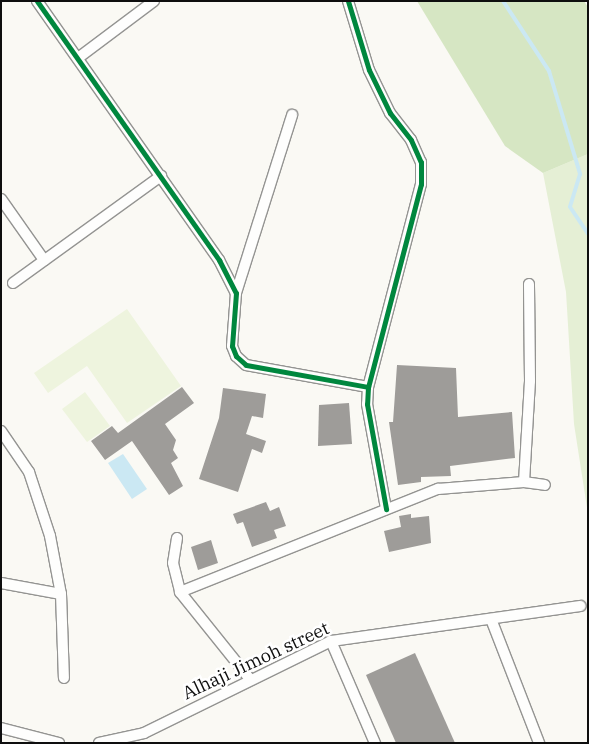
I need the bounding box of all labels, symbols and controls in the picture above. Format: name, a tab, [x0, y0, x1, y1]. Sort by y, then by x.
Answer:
street label: Alhaji Jimoh street	[179, 618, 333, 704]

